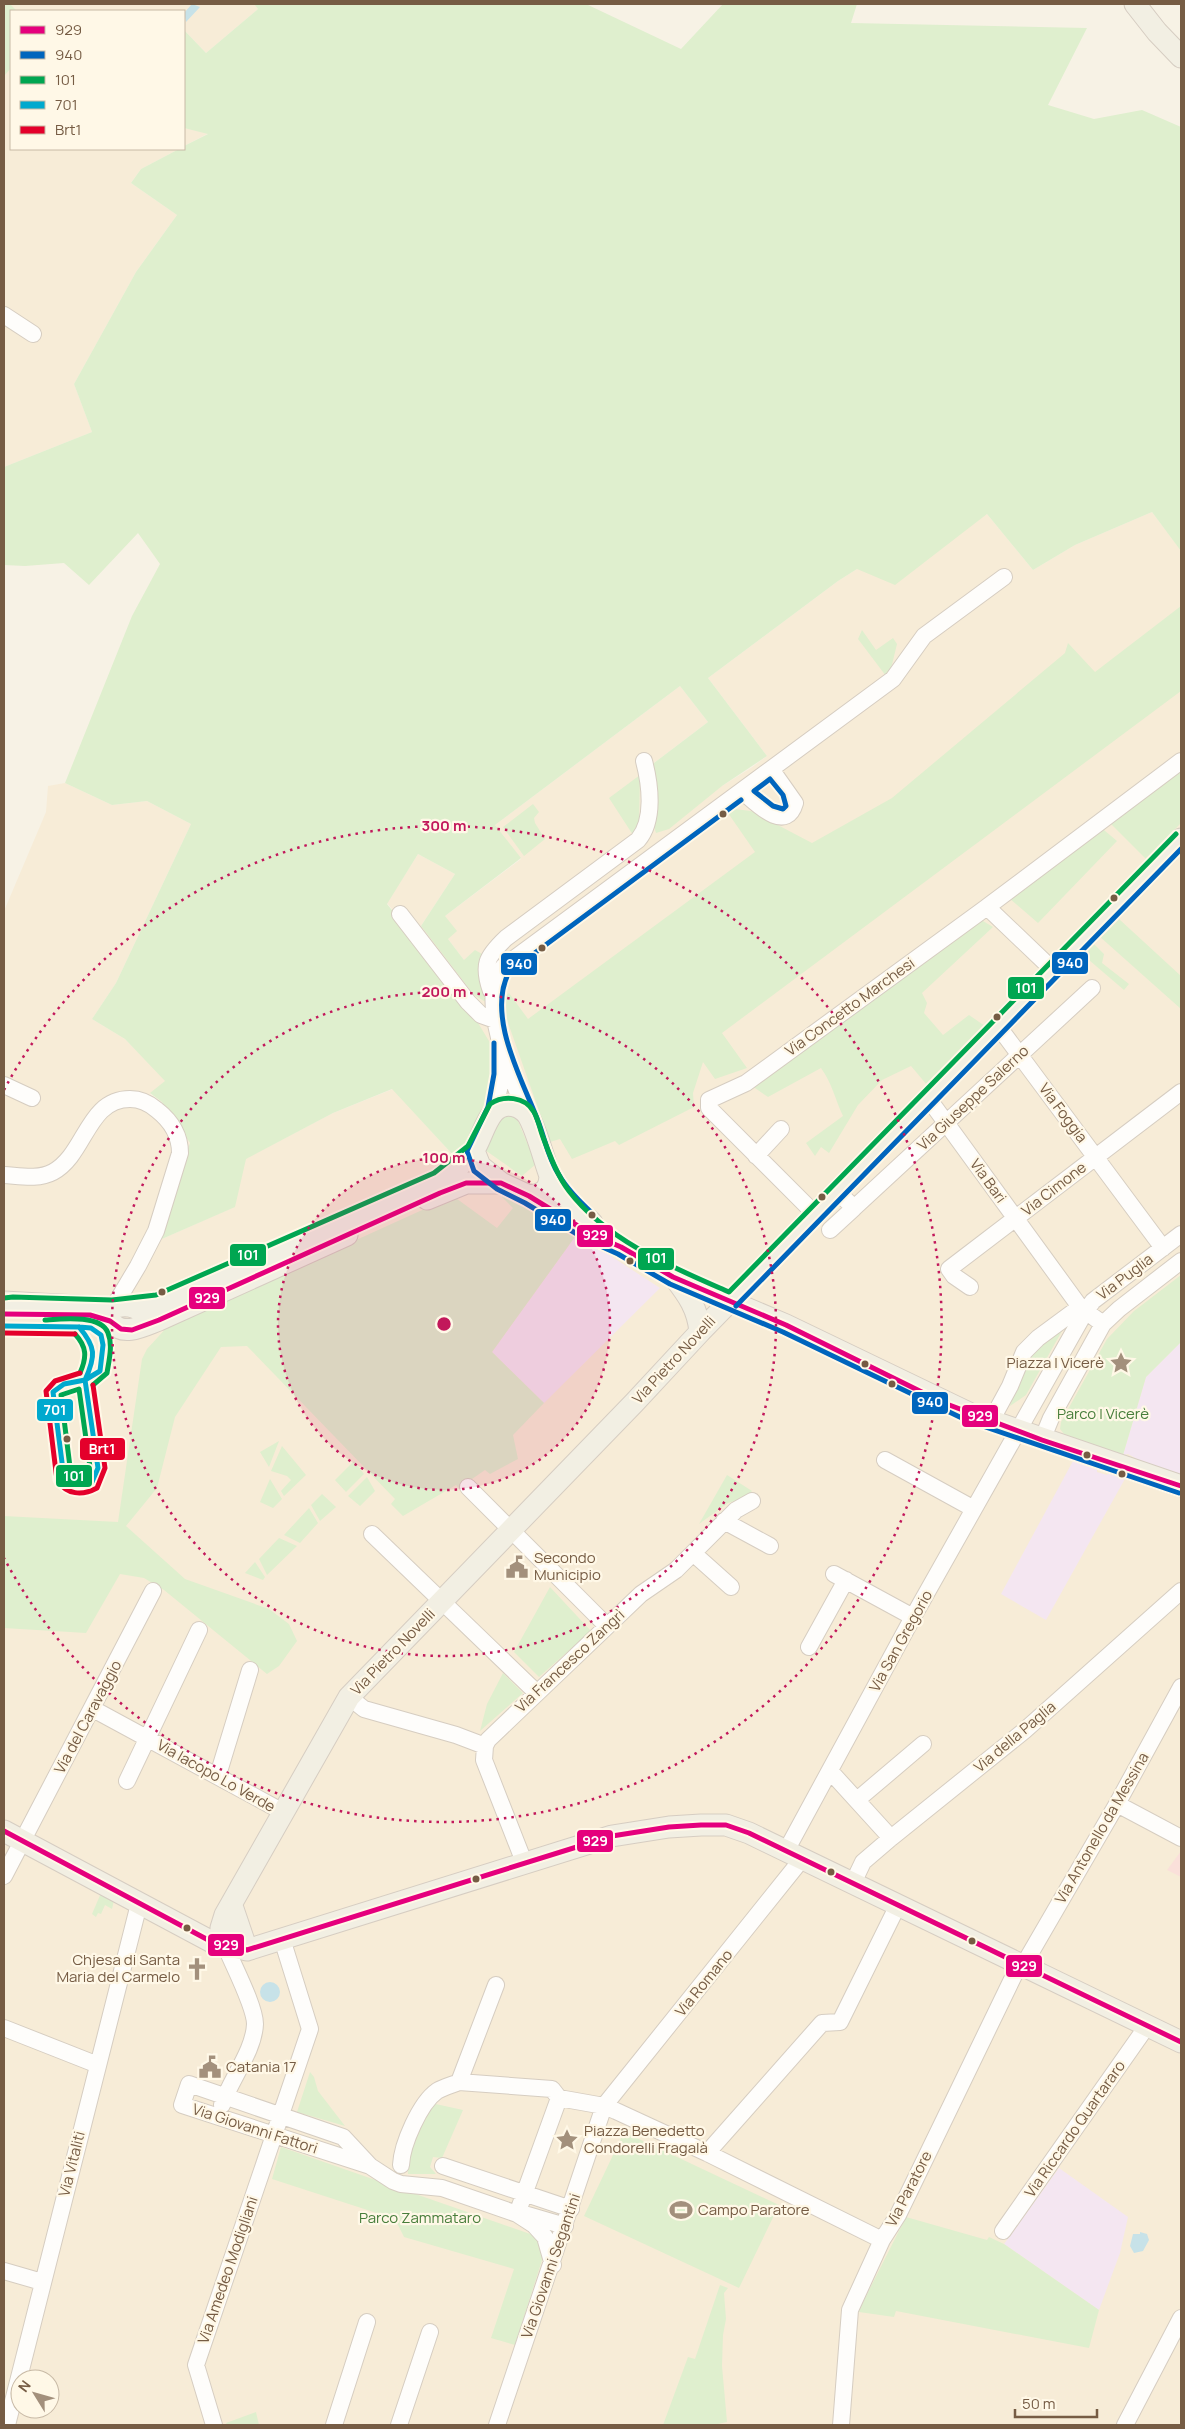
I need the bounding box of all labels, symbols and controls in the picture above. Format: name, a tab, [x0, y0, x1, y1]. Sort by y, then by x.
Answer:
legend	[10, 10, 185, 150]
text: 929	[55, 19, 82, 40]
text: 940	[55, 44, 82, 65]
text: 101	[55, 69, 76, 90]
text: 701	[55, 94, 78, 115]
text: Brt1	[55, 119, 81, 140]
unlabelled marker	[718, 809, 728, 819]
text: 300 m	[422, 815, 466, 836]
unlabelled marker	[1109, 893, 1119, 903]
unlabelled marker	[537, 943, 547, 953]
line badge: 940	[1051, 951, 1089, 975]
line badge: 940	[500, 952, 538, 976]
street label: Via Concetto Marchesi	[781, 952, 919, 1061]
text: 940	[1057, 953, 1083, 972]
text: 940	[506, 954, 532, 973]
line badge: 101	[1007, 976, 1045, 1000]
text: 101	[1015, 978, 1037, 997]
text: 200 m	[421, 981, 467, 1002]
unlabelled marker	[992, 1012, 1002, 1022]
street label: Via Giuseppe Salerno	[912, 1040, 1033, 1155]
street label: Via Foggia	[1034, 1079, 1093, 1147]
text: 100 m	[423, 1147, 465, 1168]
street label: Via Bari	[965, 1154, 1012, 1207]
street label: Via Cimone	[1017, 1156, 1091, 1221]
unlabelled marker	[817, 1192, 827, 1202]
line badge: 940	[534, 1208, 572, 1232]
text: 940	[540, 1210, 566, 1229]
unlabelled marker	[587, 1210, 597, 1220]
line badge: 929	[576, 1224, 614, 1248]
text: 929	[582, 1225, 608, 1244]
line badge: 101	[229, 1243, 267, 1267]
text: 101	[237, 1245, 259, 1264]
line badge: 101	[637, 1247, 675, 1271]
text: 101	[645, 1248, 667, 1267]
street label: Via Puglia	[1092, 1248, 1157, 1305]
unlabelled marker	[625, 1256, 635, 1266]
line badge: 929	[188, 1286, 226, 1310]
unlabelled marker	[157, 1287, 167, 1297]
text: 929	[194, 1288, 220, 1307]
street label: Via Pietro Novelli	[627, 1311, 720, 1408]
centre of rings	[435, 1315, 453, 1333]
place icon: Piazza I Vicerè	[1108, 1350, 1134, 1376]
place label: Piazza I Vicerè	[1007, 1352, 1104, 1373]
unlabelled marker	[860, 1359, 870, 1369]
unlabelled marker	[887, 1379, 897, 1389]
line badge: 940	[911, 1391, 949, 1415]
text: 940	[917, 1392, 943, 1411]
line badge: 701	[36, 1398, 74, 1422]
text: 701	[44, 1400, 66, 1419]
park label: Parco I Vicerè	[1057, 1403, 1149, 1424]
line badge: 929	[961, 1404, 999, 1428]
text: 929	[967, 1406, 993, 1425]
unlabelled marker	[62, 1434, 72, 1444]
line badge: Brt1	[79, 1437, 126, 1461]
text: Brt1	[89, 1439, 115, 1458]
unlabelled marker	[1082, 1450, 1092, 1460]
line badge: 101	[55, 1464, 93, 1488]
text: 101	[63, 1466, 85, 1485]
unlabelled marker	[1117, 1469, 1127, 1479]
place label: Secondo Municipio	[534, 1547, 601, 1585]
public building icon: Secondo Municipio	[504, 1554, 530, 1580]
street label: Via San Gregorio	[864, 1586, 937, 1695]
street label: Via Pietro Novelli	[346, 1604, 440, 1700]
street label: Via Francesco Zangrì	[510, 1604, 629, 1717]
street label: Via del Caravaggio	[49, 1656, 126, 1777]
street label: Via della Paglia	[969, 1696, 1060, 1777]
street label: Via Iacopo Lo Verde	[153, 1734, 279, 1817]
street label: Via Antonello da Messina	[1050, 1748, 1153, 1907]
line badge: 929	[576, 1829, 614, 1853]
text: 929	[582, 1831, 608, 1850]
unlabelled marker	[826, 1867, 836, 1877]
unlabelled marker	[471, 1874, 481, 1884]
unlabelled marker	[182, 1923, 192, 1933]
line badge: 929	[207, 1933, 245, 1957]
text: 929	[213, 1935, 239, 1954]
unlabelled marker	[967, 1936, 977, 1946]
street label: Via Romano	[670, 1945, 737, 2021]
place label: Chjesa di Santa Maria del Carmelo	[56, 1949, 180, 1987]
line badge: 929	[1005, 1954, 1043, 1978]
church icon: Chjesa di Santa Maria del Carmelo	[184, 1956, 210, 1982]
text: 929	[1011, 1956, 1037, 1975]
public building icon: Catania 17	[197, 2054, 223, 2080]
place label: Catania 17	[226, 2056, 297, 2077]
street label: Via Riccardo Quartararo	[1019, 2056, 1130, 2201]
street label: Via Giovanni Fattori	[190, 2098, 320, 2159]
place label: Piazza Benedetto Condorelli Fragalà	[584, 2120, 708, 2158]
place icon: Piazza Benedetto Condorelli Fragalà	[554, 2127, 580, 2153]
street label: Via Vitaliti	[53, 2129, 90, 2199]
street label: Via Paratore	[880, 2147, 937, 2230]
street label: Via Giovanni Segantini	[516, 2191, 585, 2341]
street label: Via Amedeo Modigliani	[192, 2193, 263, 2346]
sports icon: Campo Paratore	[668, 2197, 694, 2223]
place label: Campo Paratore	[698, 2199, 810, 2220]
park label: Parco Zammataro	[359, 2207, 481, 2228]
north arrow	[10, 2369, 60, 2419]
text: N	[14, 2376, 35, 2396]
scale bar	[1015, 2386, 1098, 2418]
text: 50 m	[1022, 2393, 1056, 2414]

